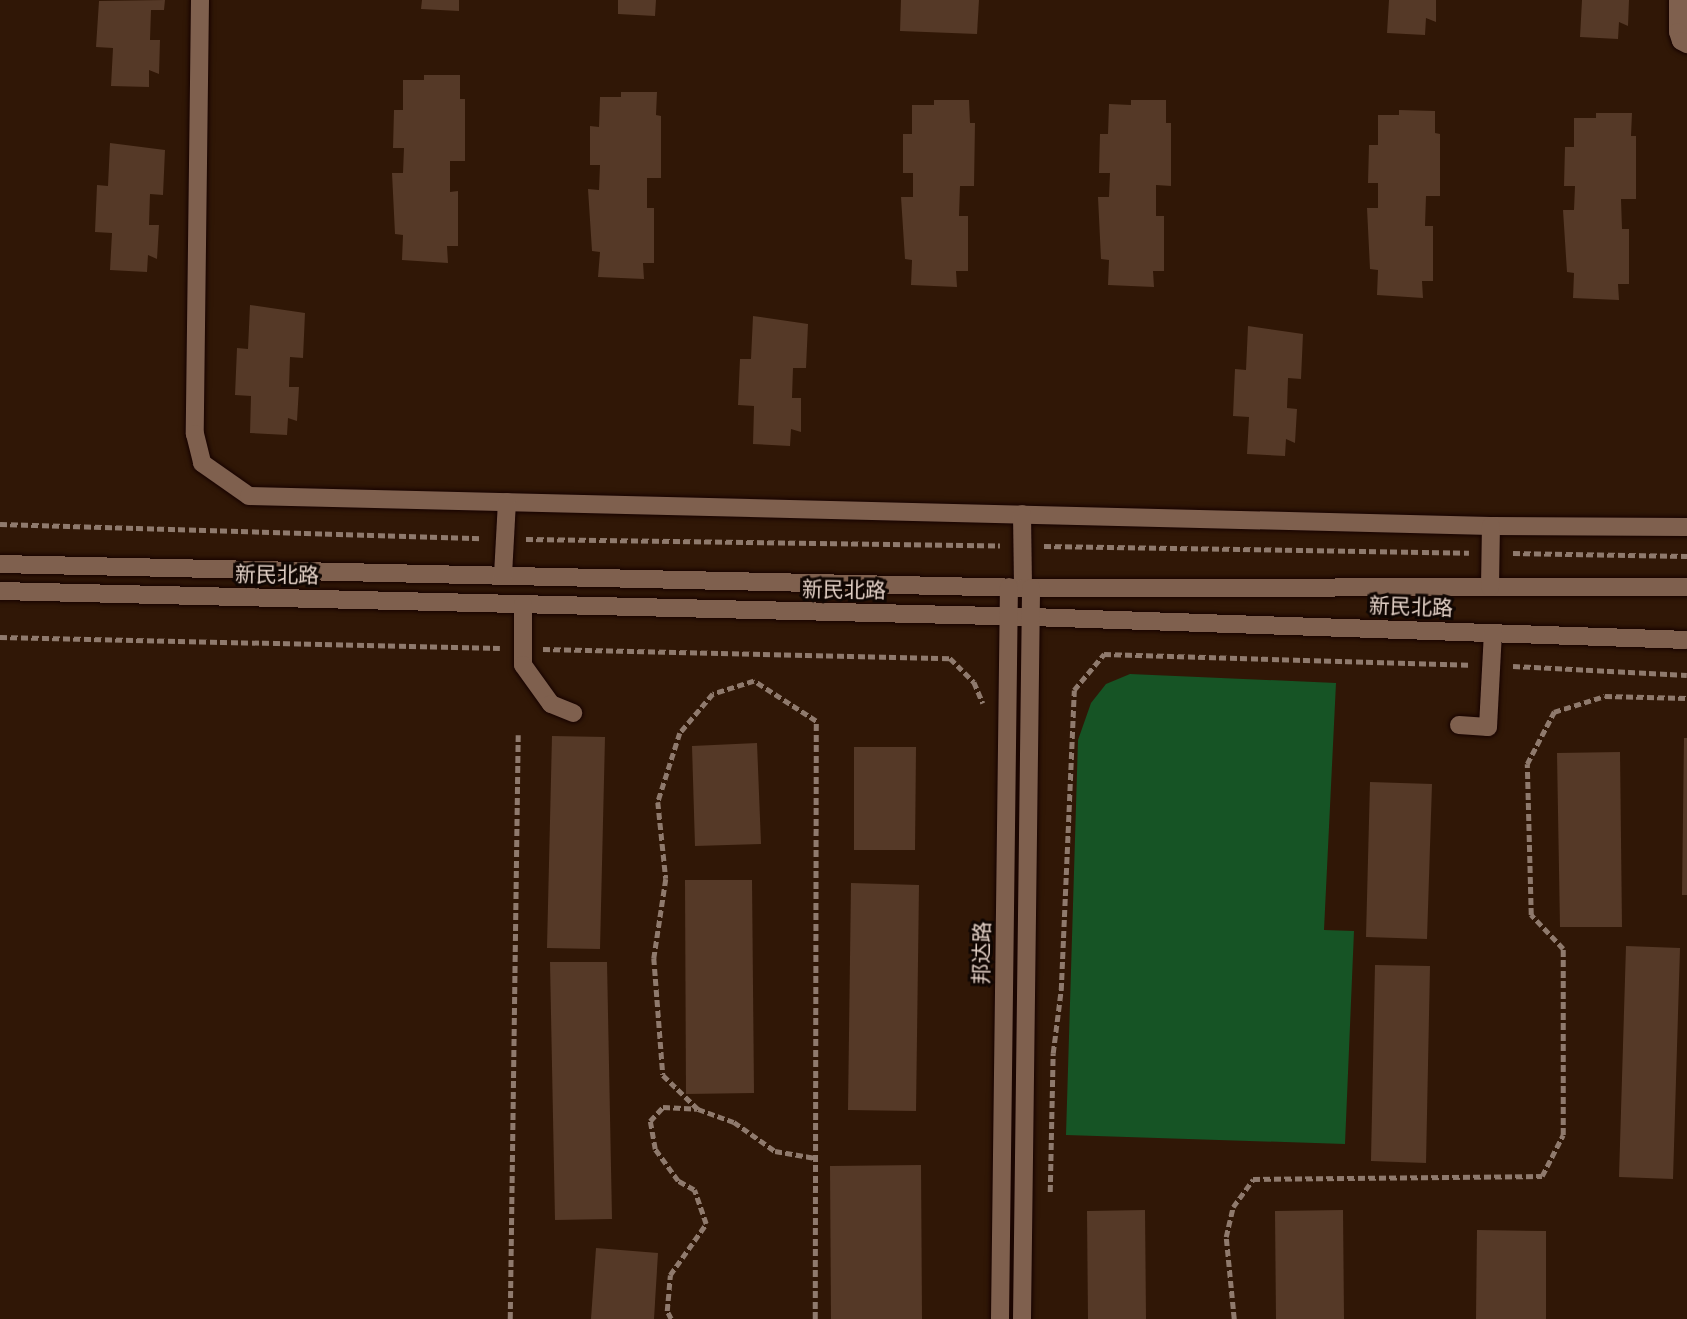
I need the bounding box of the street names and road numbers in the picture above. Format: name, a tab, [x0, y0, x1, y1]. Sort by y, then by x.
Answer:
street label: 新民北路	[235, 562, 319, 588]
street label: 新民北路	[802, 577, 886, 603]
street label: 新民北路	[1369, 593, 1453, 621]
street label: 邦达路	[969, 921, 995, 985]

